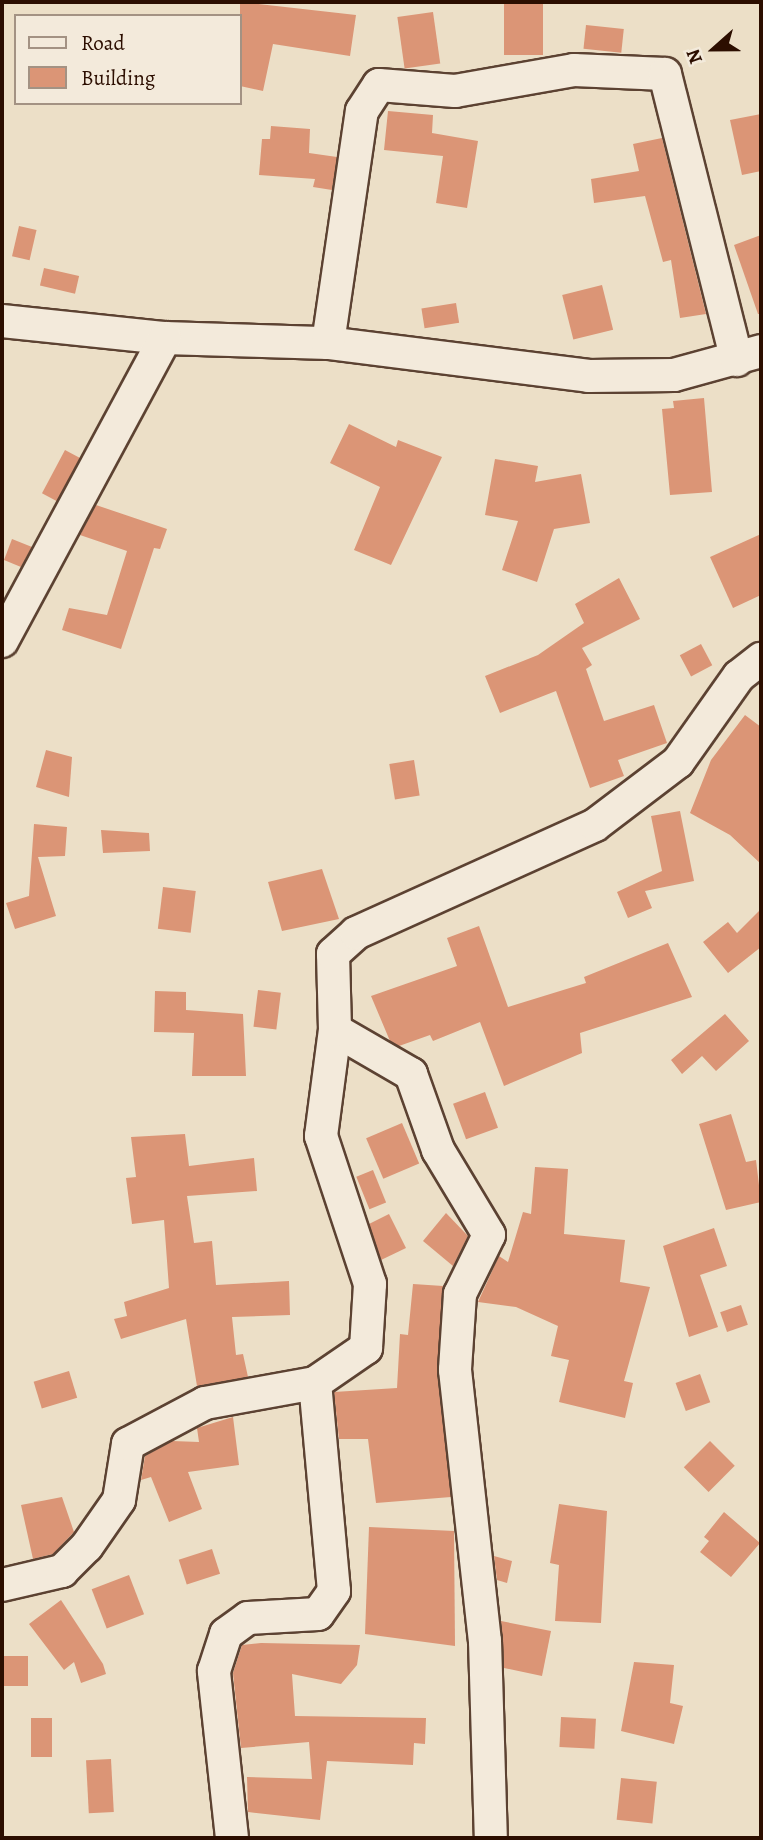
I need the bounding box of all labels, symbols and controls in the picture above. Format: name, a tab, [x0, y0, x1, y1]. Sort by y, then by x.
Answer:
legend	[14, 14, 242, 105]
north arrow	[679, 14, 749, 84]
text: Road	[81, 29, 125, 57]
text: N	[680, 45, 709, 68]
text: Building	[81, 64, 155, 92]

